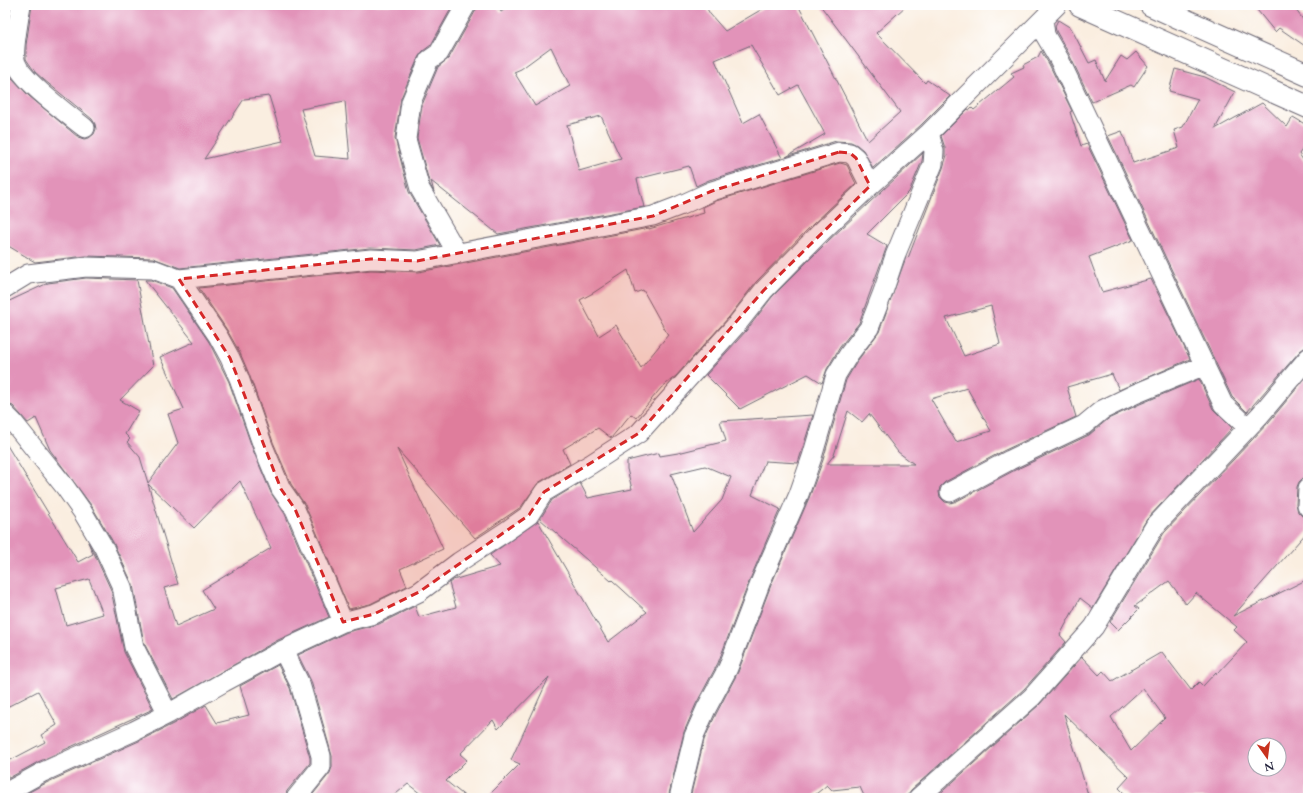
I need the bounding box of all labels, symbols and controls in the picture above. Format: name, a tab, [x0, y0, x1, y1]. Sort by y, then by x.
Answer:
north arrow	[1247, 737, 1287, 777]
text: N	[1262, 758, 1276, 775]

